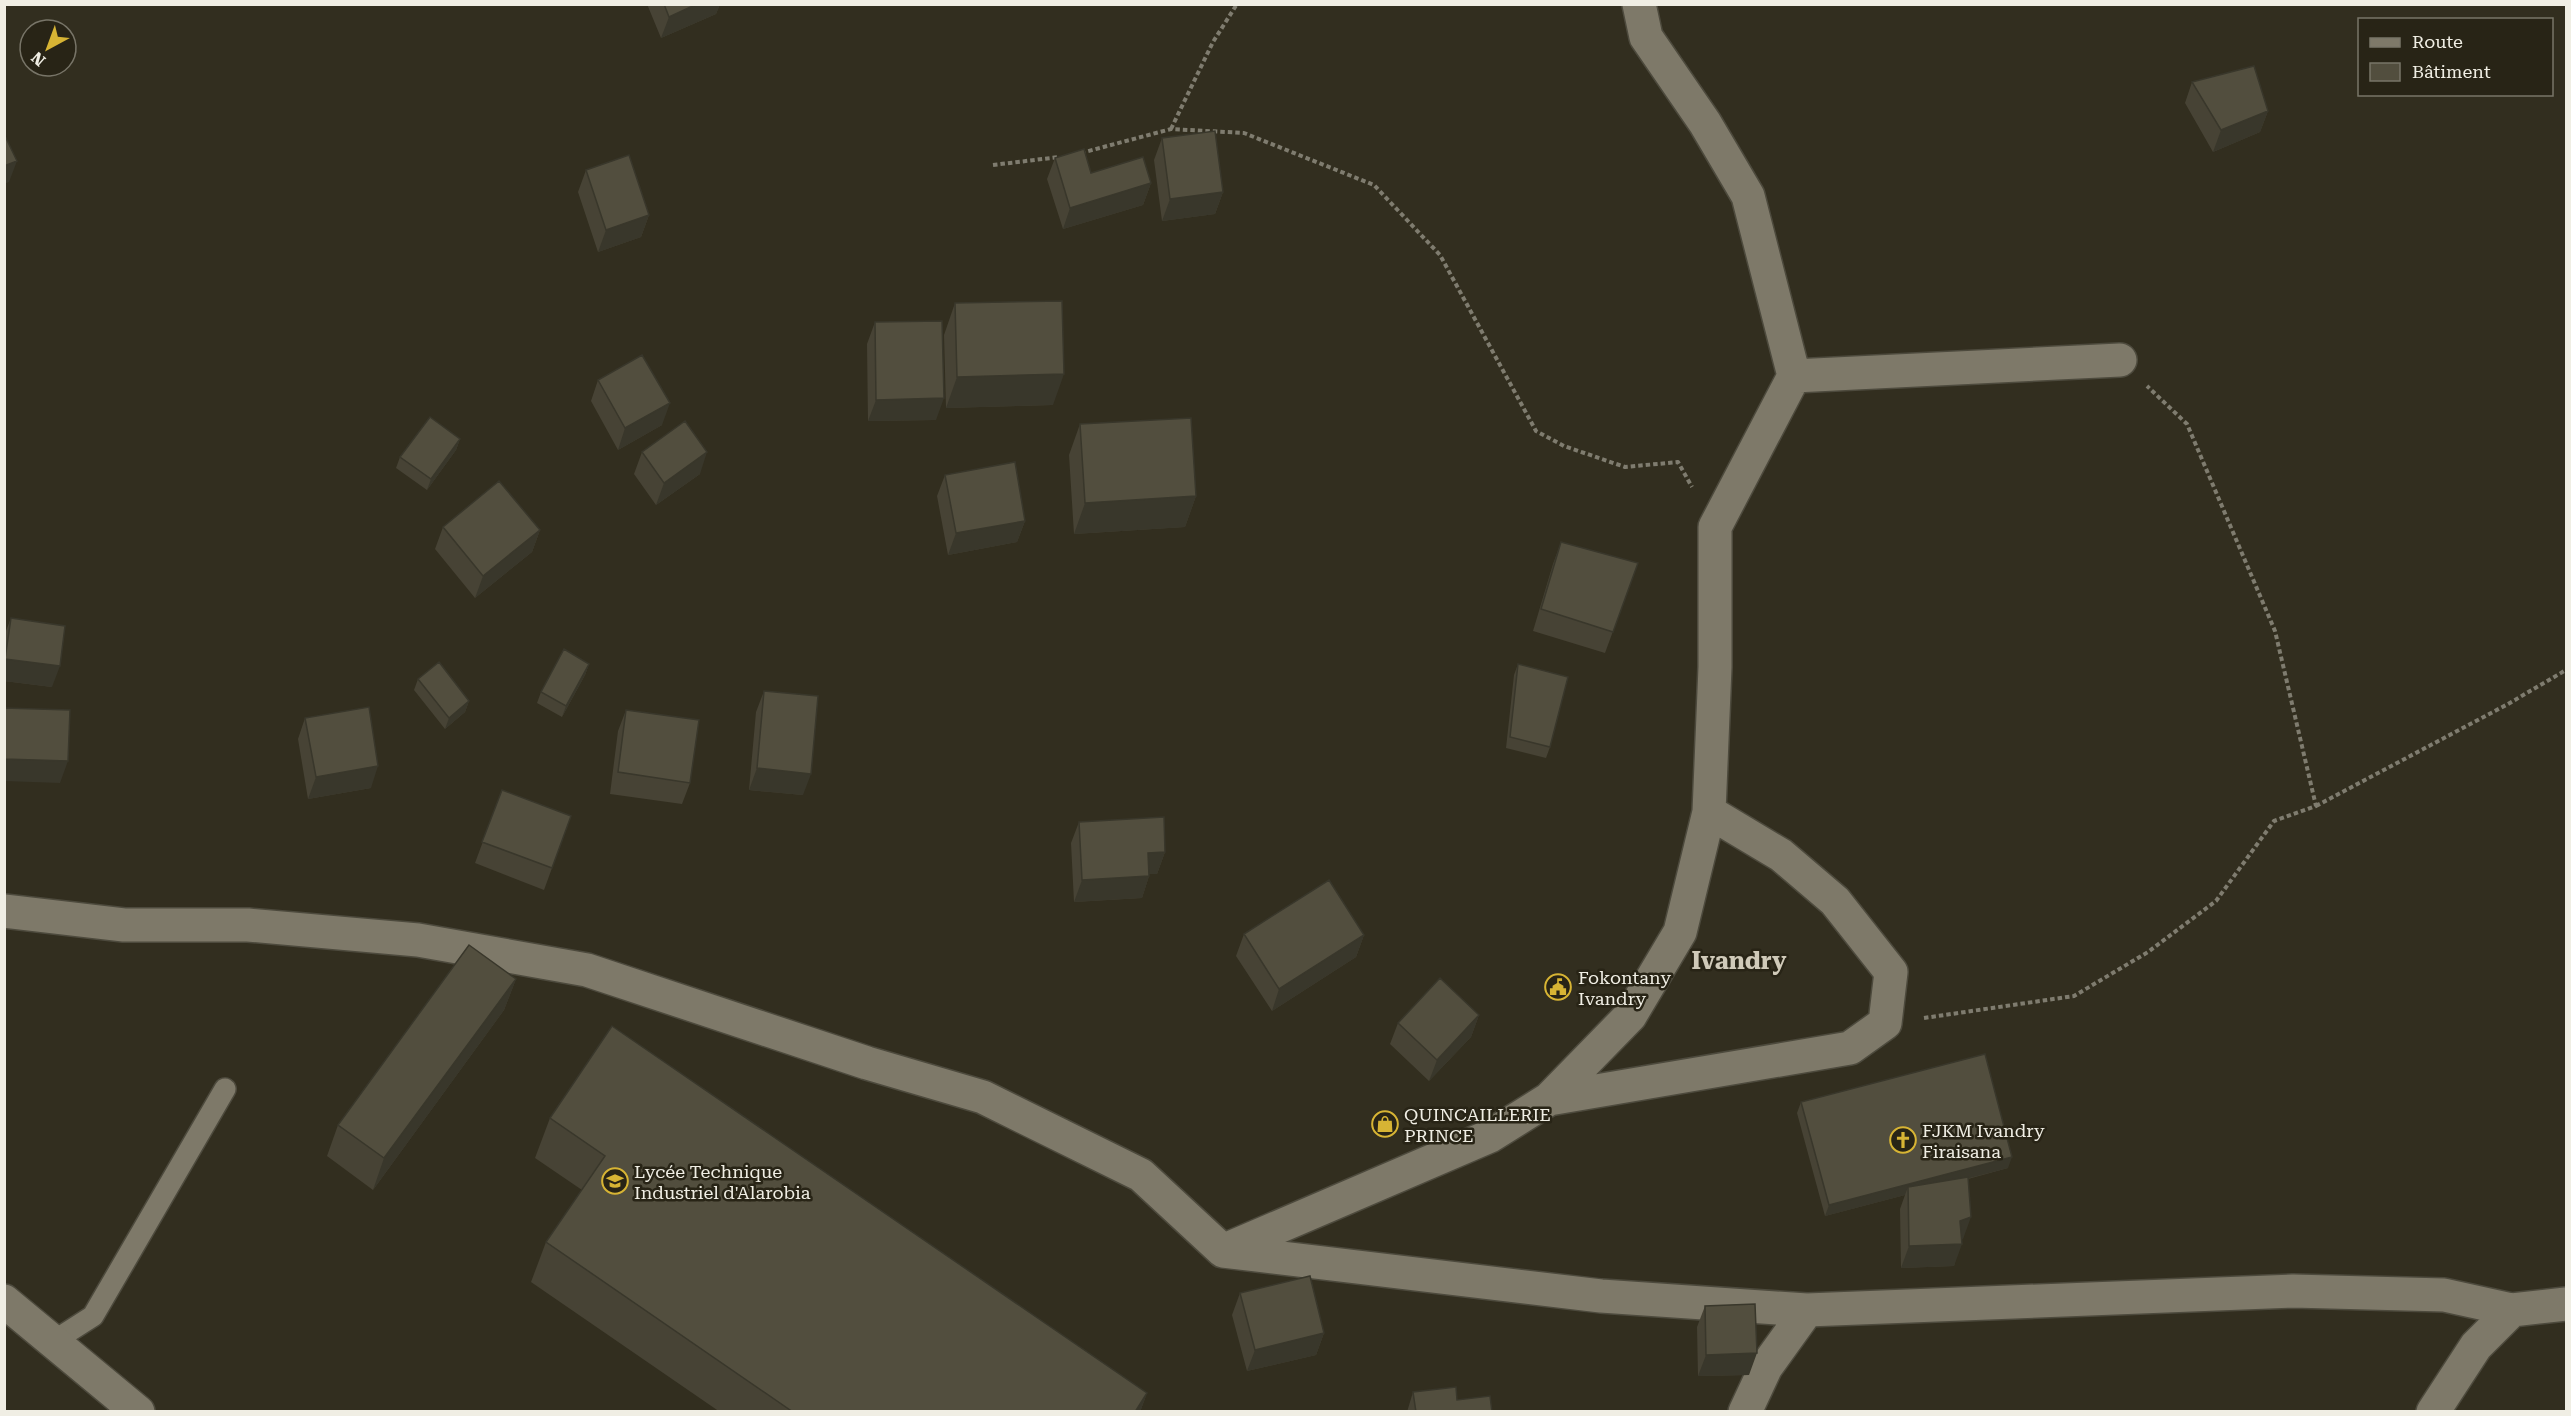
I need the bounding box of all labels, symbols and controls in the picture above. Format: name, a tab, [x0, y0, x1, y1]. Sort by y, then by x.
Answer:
north arrow	[18, 18, 78, 78]
legend	[2358, 18, 2553, 96]
text: Route	[2412, 31, 2463, 52]
text: N	[28, 48, 49, 70]
text: Bâtiment	[2412, 61, 2491, 82]
district label: Ivandry	[1692, 947, 1787, 975]
place label: Fokontany Ivandry	[1578, 967, 1671, 1009]
public building icon: Fokontany Ivandry	[1543, 972, 1573, 1002]
place label: QUINCAILLERIE PRINCE	[1404, 1104, 1551, 1146]
shop icon: QUINCAILLERIE PRINCE	[1370, 1109, 1400, 1139]
place label: FJKM Ivandry Firaisana	[1922, 1120, 2045, 1162]
church icon: FJKM Ivandry Firaisana	[1888, 1125, 1918, 1155]
place label: Lycée Technique Industriel d'Alarobia	[634, 1161, 811, 1203]
school or university icon: Lycée Technique Industriel d'Alarobia	[600, 1166, 630, 1196]

